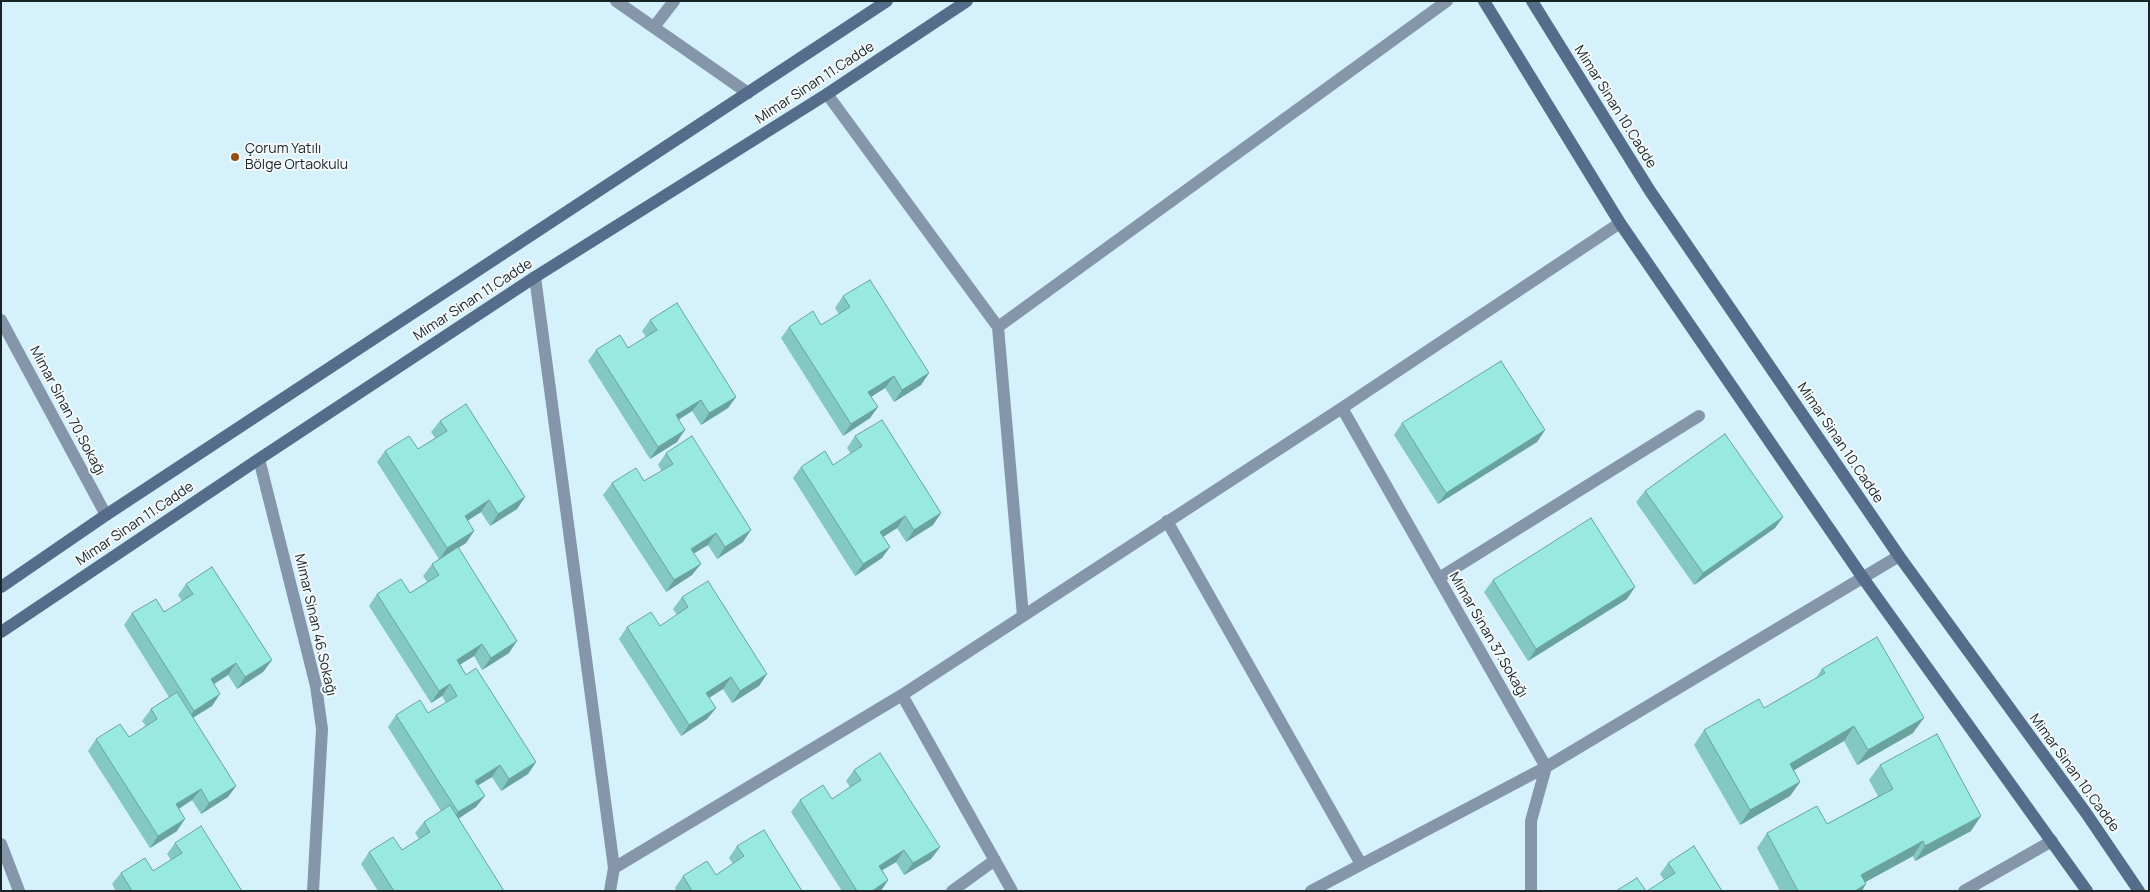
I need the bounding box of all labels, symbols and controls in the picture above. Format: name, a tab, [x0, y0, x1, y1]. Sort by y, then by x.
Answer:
street label: Mimar Sinan 11.Cadde	[753, 38, 877, 128]
street label: Mimar Sinan 10.Cadde	[1570, 42, 1660, 172]
place label: Çorum Yatılı Bölge Ortaokulu	[245, 141, 348, 174]
marker: Çorum Yatılı Bölge Ortaokulu	[229, 151, 241, 163]
street label: Mimar Sinan 11.Cadde	[411, 255, 535, 345]
street label: Mimar Sinan 70.Sokağı	[26, 344, 108, 478]
street label: Mimar Sinan 10.Cadde	[1793, 380, 1887, 506]
street label: Mimar Sinan 11.Cadde	[73, 478, 197, 570]
street label: Mimar Sinan 46.Sokağı	[290, 552, 340, 698]
street label: Mimar Sinan 37.Sokağı	[1445, 569, 1531, 701]
street label: Mimar Sinan 10.Cadde	[2026, 711, 2122, 835]

